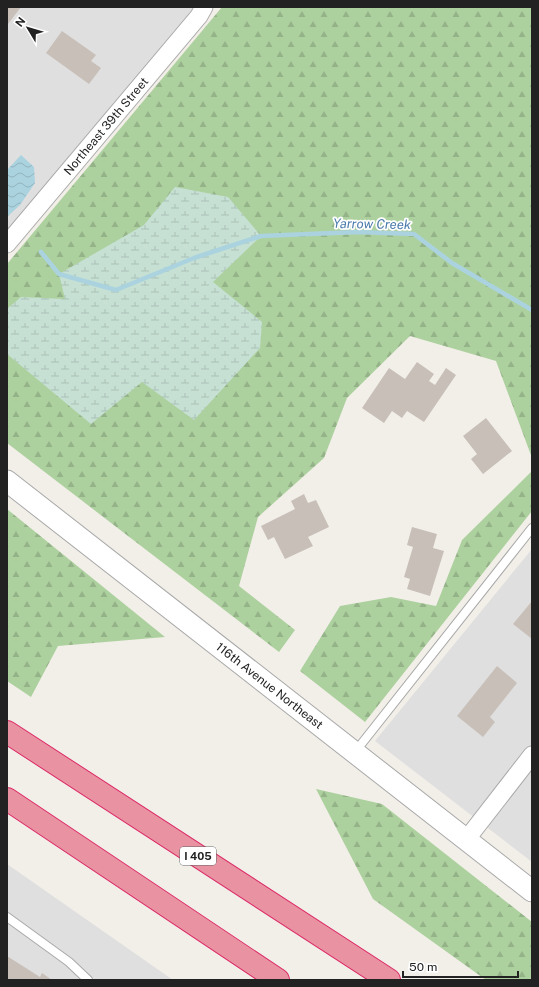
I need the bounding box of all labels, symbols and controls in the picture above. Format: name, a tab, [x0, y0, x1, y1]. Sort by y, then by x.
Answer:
north arrow	[8, 8, 48, 48]
text: N	[13, 15, 27, 29]
street label: Northeast 39th Street	[61, 74, 151, 178]
water label: Yarrow Creek	[333, 216, 411, 232]
street label: 116th Avenue Northeast	[213, 640, 326, 732]
road number: I 405	[180, 847, 216, 865]
scale bar	[403, 953, 518, 979]
text: 50 m	[409, 960, 437, 974]

